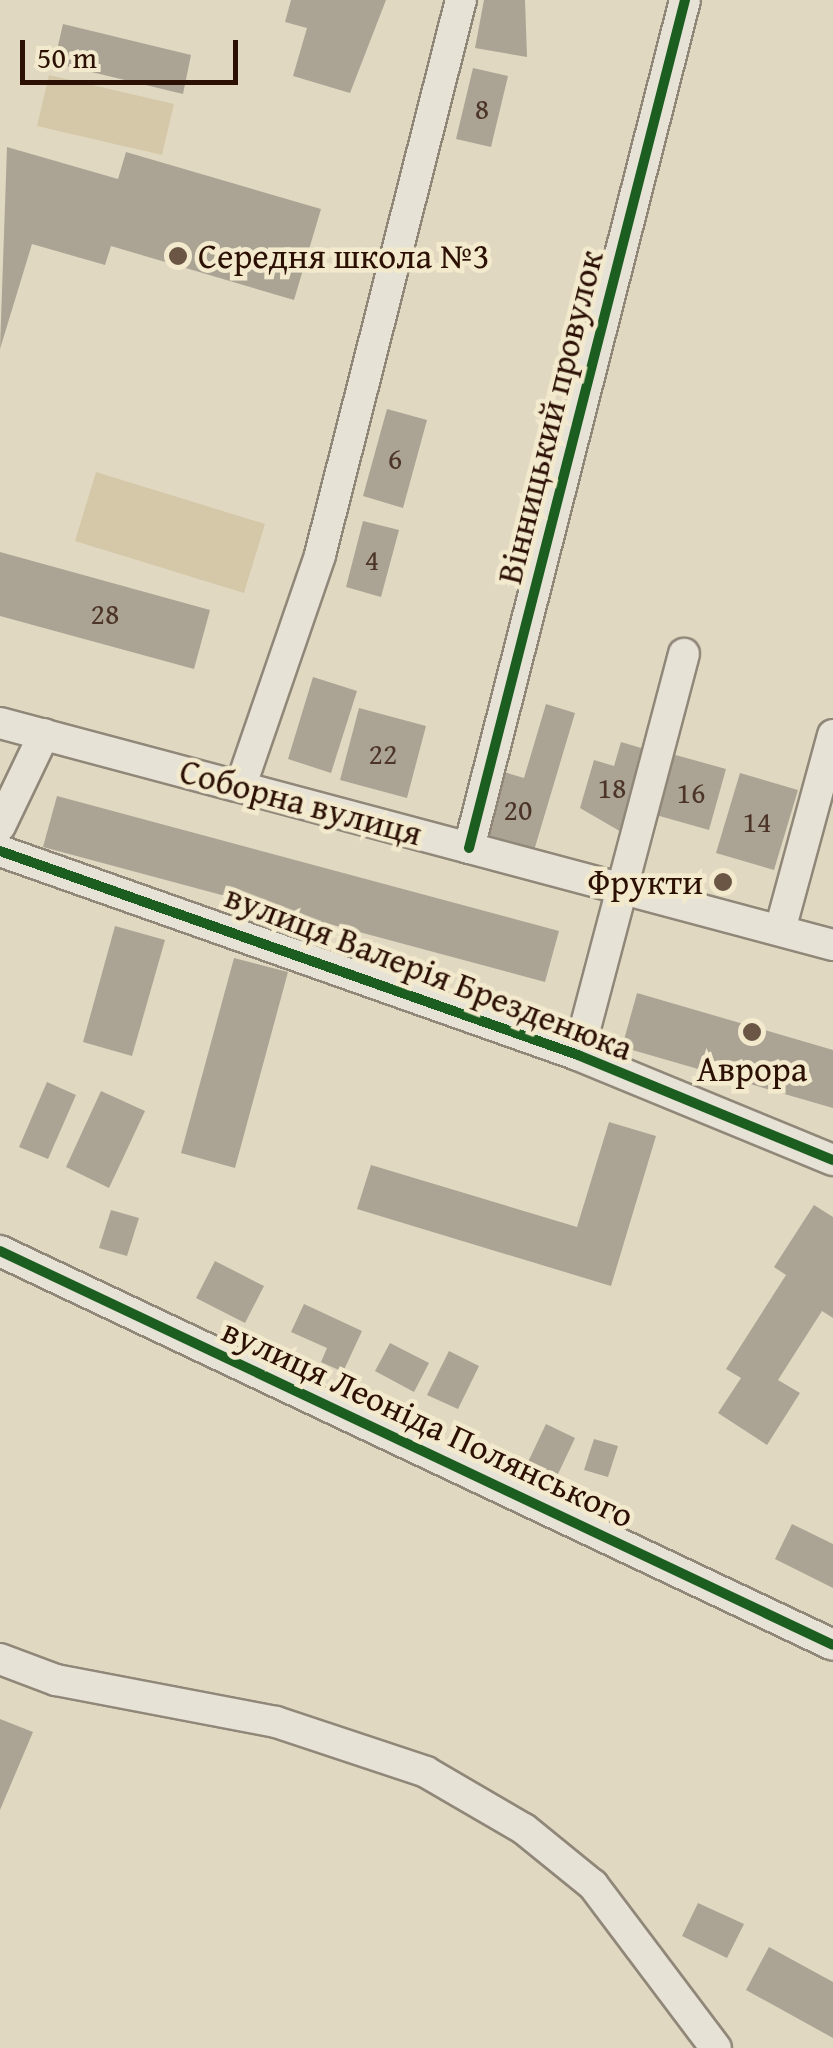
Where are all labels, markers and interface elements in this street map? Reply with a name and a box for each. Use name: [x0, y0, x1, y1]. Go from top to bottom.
scale bar: [25, 20, 242, 82]
text: 50 m: [37, 35, 97, 79]
house number: 8: [475, 90, 489, 126]
place label: Середня школа №3: [198, 235, 490, 277]
marker: Середня школа №3: [167, 245, 189, 267]
street label: Вінницький провулок: [488, 246, 612, 588]
house number: 6: [388, 440, 402, 476]
house number: 4: [365, 541, 379, 577]
house number: 28: [91, 595, 119, 631]
house number: 22: [369, 735, 397, 771]
street label: Соборна вулиця: [175, 750, 427, 854]
house number: 18: [598, 769, 626, 805]
house number: 16: [677, 774, 705, 810]
house number: 20: [504, 791, 532, 827]
house number: 14: [743, 803, 771, 839]
place label: Фрукти: [588, 861, 703, 903]
marker: Фрукти: [712, 871, 734, 893]
street label: вулиця Валерія Брезденюка: [219, 875, 639, 1069]
marker: Аврора: [741, 1021, 763, 1043]
place label: Аврора: [697, 1048, 807, 1090]
street label: вулиця Леоніда Полянського: [216, 1309, 640, 1537]

